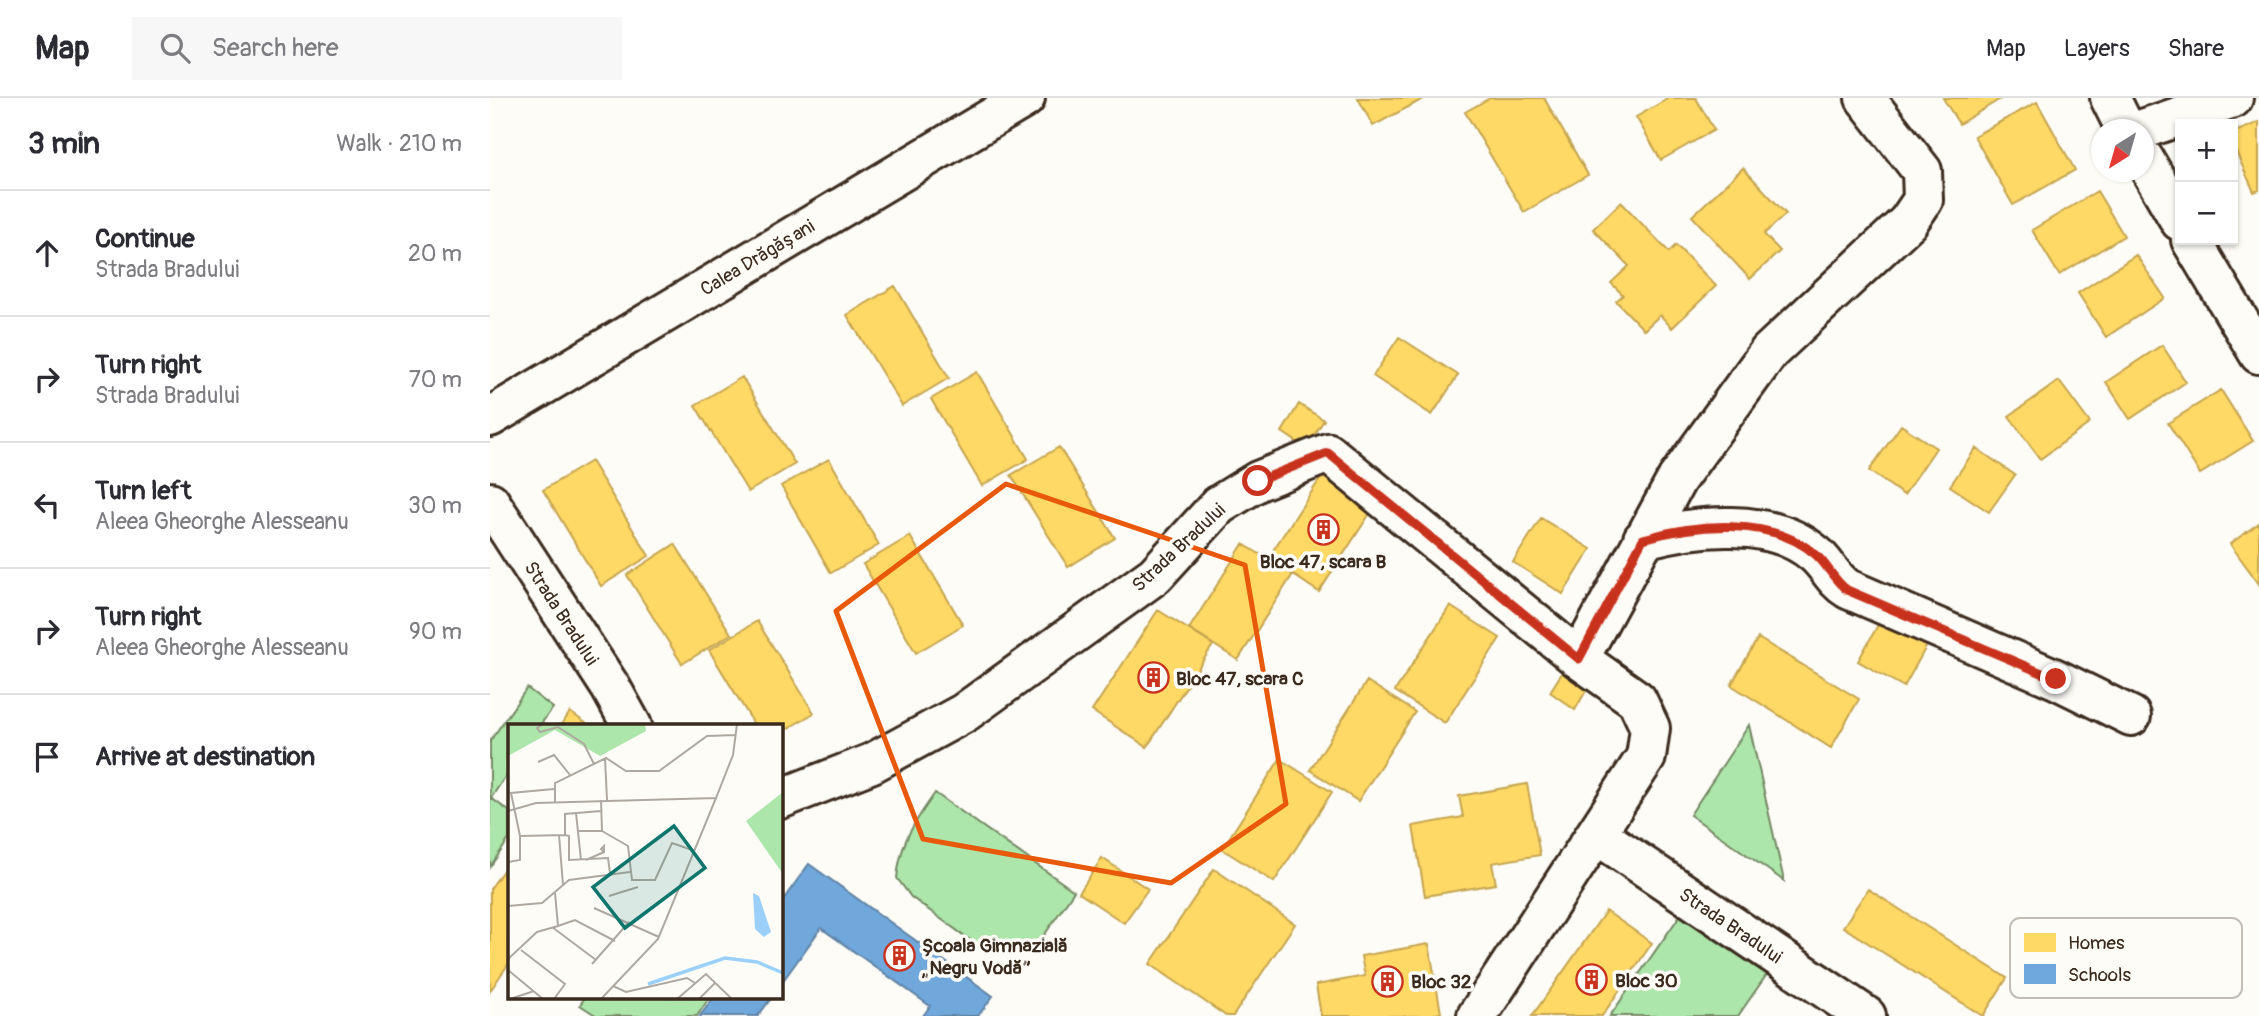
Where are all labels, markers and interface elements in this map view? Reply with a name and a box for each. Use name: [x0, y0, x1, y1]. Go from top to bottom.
search box: [132, 17, 622, 80]
text: Map: [35, 28, 90, 69]
icon: search: [156, 29, 194, 67]
text: Search here: [212, 32, 339, 64]
text: Map: [1986, 34, 2026, 63]
text: Layers: [2064, 34, 2130, 63]
text: Share: [2168, 34, 2224, 63]
north arrow: [2091, 119, 2154, 182]
map controls: [2175, 119, 2238, 245]
button: +: [2175, 119, 2238, 182]
text: 3 min: [28, 125, 100, 162]
text: Walk · 210 m: [336, 129, 462, 158]
button: −: [2175, 182, 2238, 245]
street label: Calea Drăgășani: [696, 214, 819, 301]
text: Continue: [95, 223, 195, 255]
icon: ahead: [28, 234, 66, 272]
text: 20 m: [408, 239, 462, 268]
text: Strada Bradului: [95, 255, 239, 284]
text: Turn right: [95, 349, 201, 381]
icon: right: [28, 360, 66, 398]
text: 70 m: [409, 365, 462, 394]
text: Strada Bradului: [95, 381, 239, 410]
route start: [1242, 465, 1273, 496]
text: Turn left: [95, 475, 191, 507]
icon: left: [28, 486, 66, 524]
text: 30 m: [408, 491, 462, 520]
street label: Strada Bradului: [1127, 498, 1231, 597]
text: Aleea Gheorghe Alesseanu: [95, 507, 349, 536]
building icon: Bloc 47, scara B: [1306, 513, 1340, 547]
place label: Bloc 47, scara B: [1260, 550, 1387, 574]
street label: Strada Bradului: [519, 557, 604, 670]
text: Turn right: [95, 601, 201, 633]
icon: right: [28, 612, 66, 650]
text: 90 m: [409, 617, 462, 646]
text: Aleea Gheorghe Alesseanu: [95, 633, 349, 662]
building icon: Bloc 47, scara C: [1136, 661, 1170, 695]
route end: [2040, 663, 2071, 694]
place label: Bloc 47, scara C: [1176, 667, 1304, 691]
inset map: [508, 724, 782, 998]
icon: arrive: [28, 738, 66, 776]
text: Arrive at destination: [95, 741, 315, 773]
street label: Strada Bradului: [1674, 883, 1787, 969]
legend: [2010, 918, 2242, 998]
text: Homes: [2068, 931, 2125, 955]
place label: Școala Gimnazială „Negru Vodă”: [922, 934, 1068, 980]
building icon: Școala Gimnazială „Negru Vodă”: [882, 939, 916, 973]
building icon: Bloc 30: [1575, 963, 1609, 997]
text: Schools: [2068, 963, 2132, 987]
building icon: Bloc 32: [1371, 964, 1405, 998]
place label: Bloc 30: [1615, 969, 1678, 993]
place label: Bloc 32: [1411, 970, 1472, 994]

